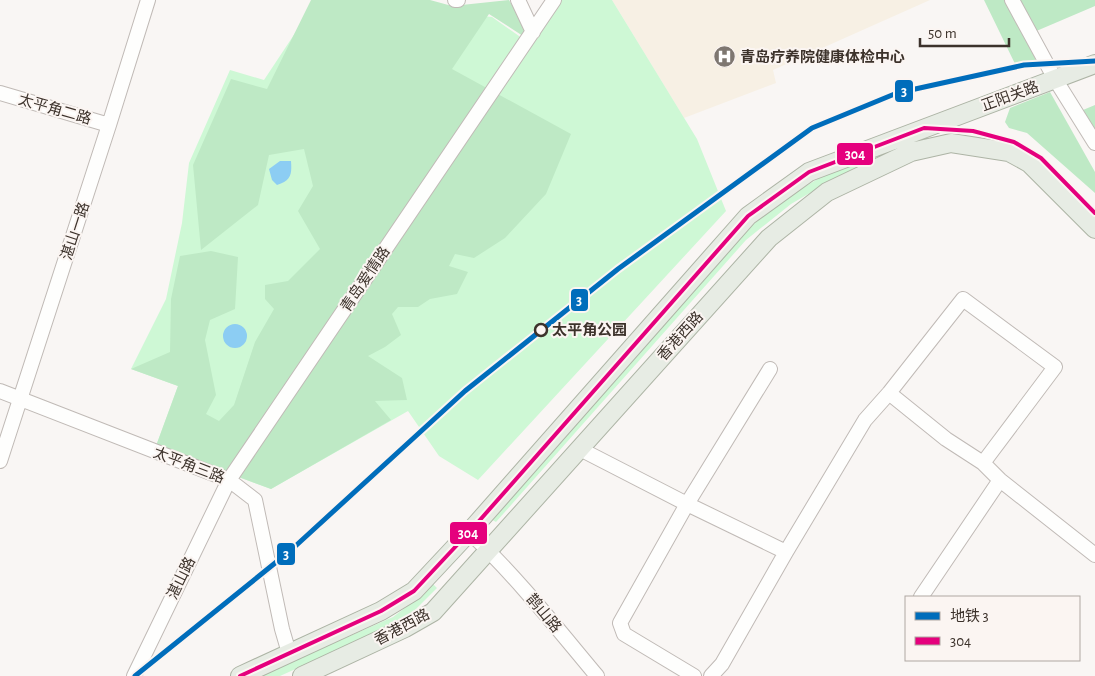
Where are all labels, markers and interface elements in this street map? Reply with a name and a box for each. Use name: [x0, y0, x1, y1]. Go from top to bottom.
scale bar: [920, 15, 1009, 47]
text: 50 m: [928, 26, 957, 41]
hospital icon: 青岛疗养院健康体检中心: [712, 45, 736, 69]
place label: 青岛疗养院健康体检中心: [740, 48, 905, 65]
street label: 正阳关路: [979, 78, 1041, 114]
line badge: 3: [894, 79, 914, 103]
text: 3: [901, 85, 907, 99]
street label: 太平角二路: [17, 90, 94, 127]
line badge: 304: [836, 142, 874, 166]
text: 304: [845, 148, 865, 162]
street label: 湛山一路: [58, 200, 92, 262]
street label: 青岛爱情路: [337, 243, 393, 315]
line badge: 3: [570, 288, 589, 312]
text: 3: [576, 294, 582, 308]
street label: 香港西路: [654, 308, 706, 364]
place label: 太平角公园: [552, 322, 627, 338]
marker: 太平角公园: [534, 323, 548, 337]
street label: 太平角三路: [151, 443, 227, 486]
line badge: 304: [449, 521, 488, 545]
text: 304: [458, 527, 478, 541]
line badge: 3: [276, 542, 296, 566]
text: 3: [283, 548, 289, 562]
street label: 湛山路: [164, 554, 198, 602]
street label: 鹊山路: [523, 590, 565, 635]
legend: [905, 596, 1080, 661]
street label: 香港西路: [372, 606, 432, 648]
text: 地铁 3: [950, 608, 989, 624]
text: 304: [950, 634, 971, 649]

